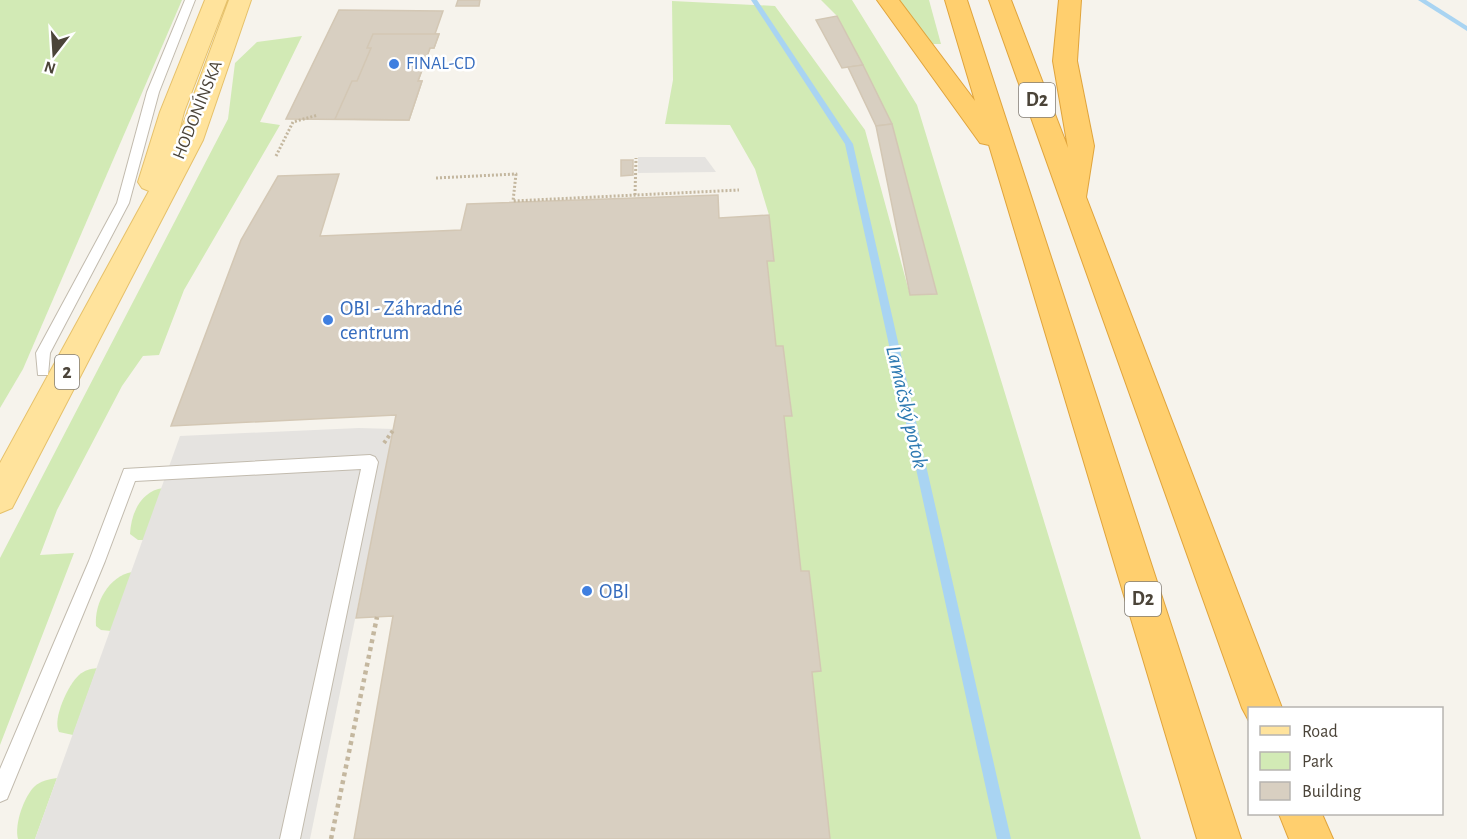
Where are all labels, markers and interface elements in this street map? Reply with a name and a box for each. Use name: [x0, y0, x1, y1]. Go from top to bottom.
north arrow: [24, 24, 84, 84]
place label: FINAL-CD: [406, 55, 475, 73]
street label: HODONÍNSKA: [167, 56, 226, 162]
marker: FINAL-CD: [387, 57, 401, 71]
text: N: [42, 58, 58, 77]
road number: D2: [1019, 83, 1055, 117]
place label: OBI - Záhradné centrum: [340, 298, 463, 343]
marker: OBI - Záhradné centrum: [321, 313, 335, 327]
water label: Lamačský potok: [881, 343, 932, 471]
road number: 2: [55, 355, 79, 389]
place label: OBI: [599, 581, 629, 602]
road number: D2: [1125, 582, 1161, 616]
marker: OBI: [580, 584, 594, 598]
legend: [1248, 707, 1443, 815]
text: Road: [1302, 723, 1338, 741]
text: Park: [1302, 753, 1334, 771]
text: Building: [1302, 783, 1362, 801]

